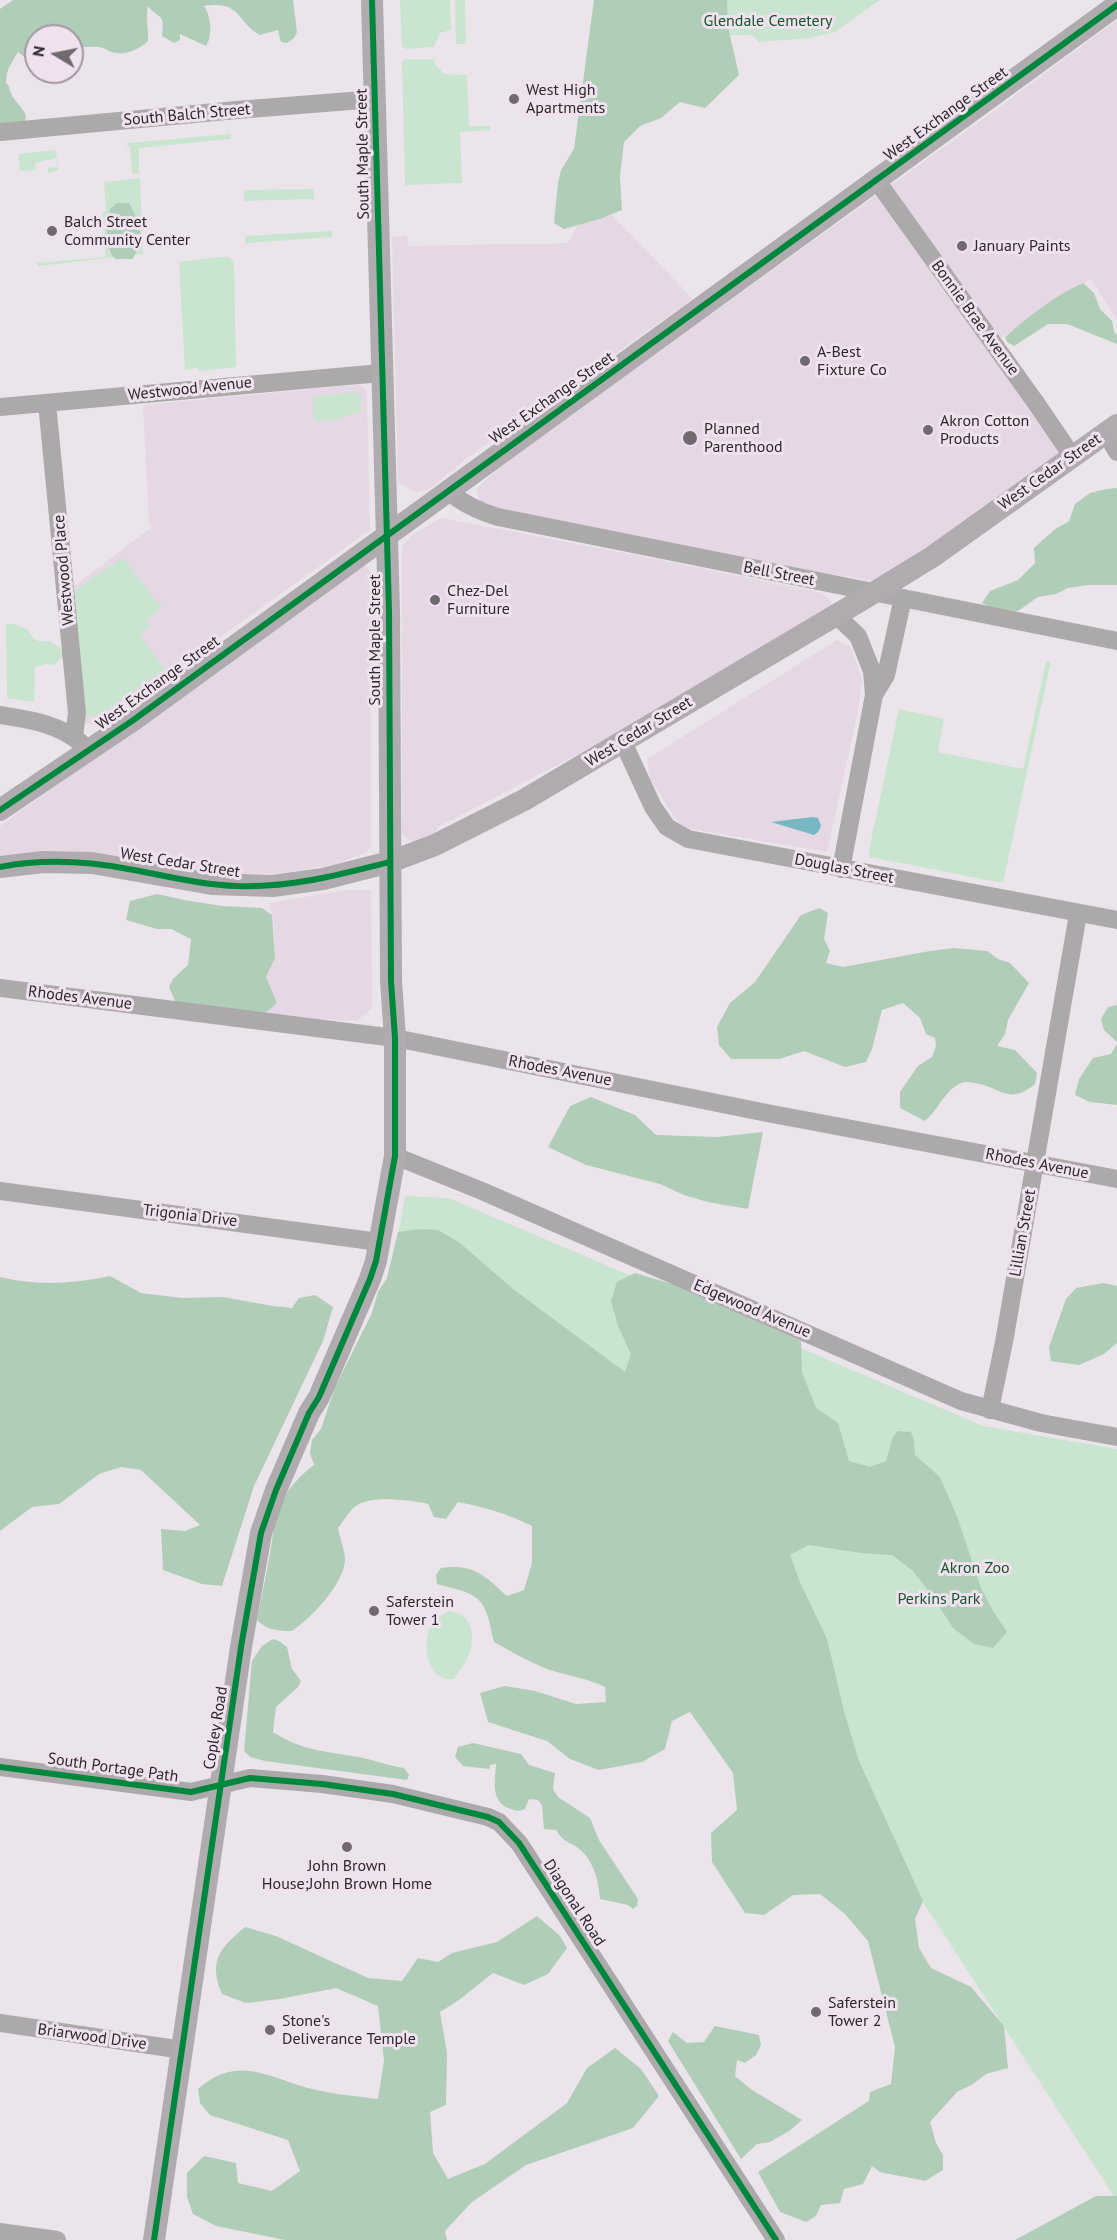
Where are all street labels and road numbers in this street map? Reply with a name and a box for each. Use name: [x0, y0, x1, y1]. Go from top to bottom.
street label: West Exchange Street: [880, 63, 1012, 165]
street label: South Maple Street: [352, 88, 374, 220]
street label: South Balch Street: [123, 100, 251, 130]
street label: Bonnie Brae Avenue: [927, 257, 1023, 379]
street label: West Exchange Street: [486, 348, 618, 448]
street label: Westwood Avenue: [127, 373, 253, 405]
street label: West Cedar Street: [995, 429, 1105, 515]
street label: Westwood Place: [50, 514, 78, 626]
street label: Bell Street: [742, 558, 816, 590]
street label: South Maple Street: [365, 574, 385, 706]
street label: West Exchange Street: [92, 632, 224, 734]
street label: West Cedar Street: [582, 693, 696, 771]
street label: West Cedar Street: [119, 844, 241, 882]
street label: Douglas Street: [793, 850, 895, 888]
street label: Rhodes Avenue: [27, 982, 133, 1014]
street label: Rhodes Avenue: [507, 1052, 613, 1090]
street label: Rhodes Avenue: [984, 1145, 1090, 1183]
street label: Lillian Street: [1006, 1188, 1040, 1278]
street label: Trigonia Drive: [142, 1201, 238, 1231]
street label: Edgewood Avenue: [691, 1276, 813, 1342]
street label: Copley Road: [200, 1685, 232, 1771]
street label: South Portage Path: [46, 1749, 180, 1787]
street label: Diagonal Road: [539, 1856, 609, 1950]
street label: Briarwood Drive: [36, 2020, 148, 2054]

